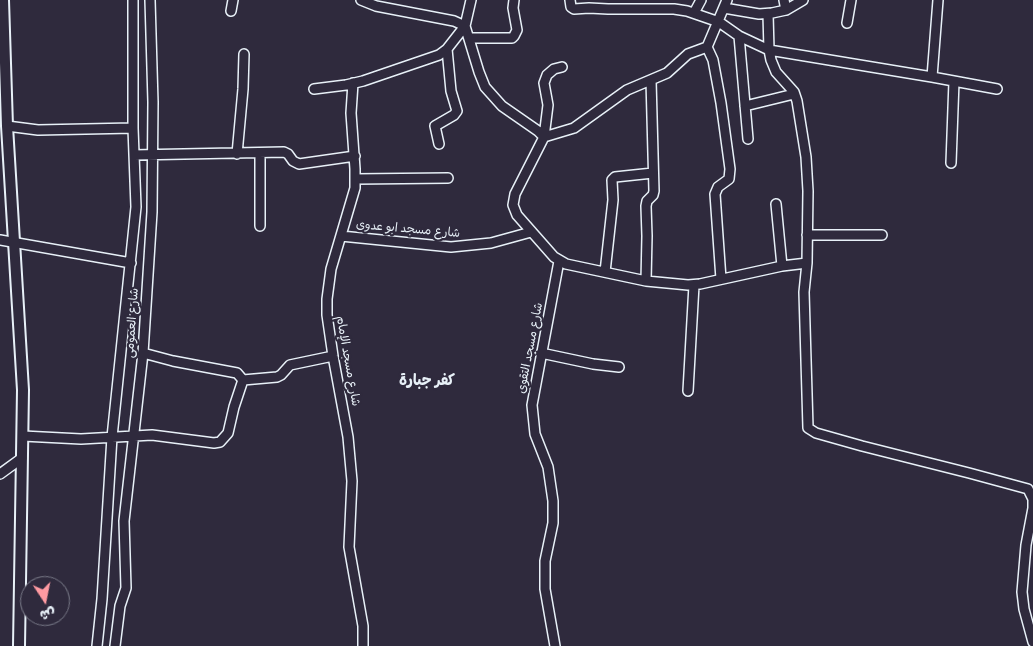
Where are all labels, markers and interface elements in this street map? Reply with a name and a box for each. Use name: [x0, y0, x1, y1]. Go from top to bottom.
street label: شارع مسجد ابو عدوى: [355, 217, 461, 241]
street label: شارع العمومى: [122, 288, 142, 358]
street label: شارع مسجد التقوى: [514, 301, 546, 395]
street label: شارع مسجد الإمام: [333, 315, 363, 407]
district label: كفر جبارة: [399, 372, 455, 390]
north arrow: [20, 576, 70, 626]
text: ش: [38, 604, 57, 625]

